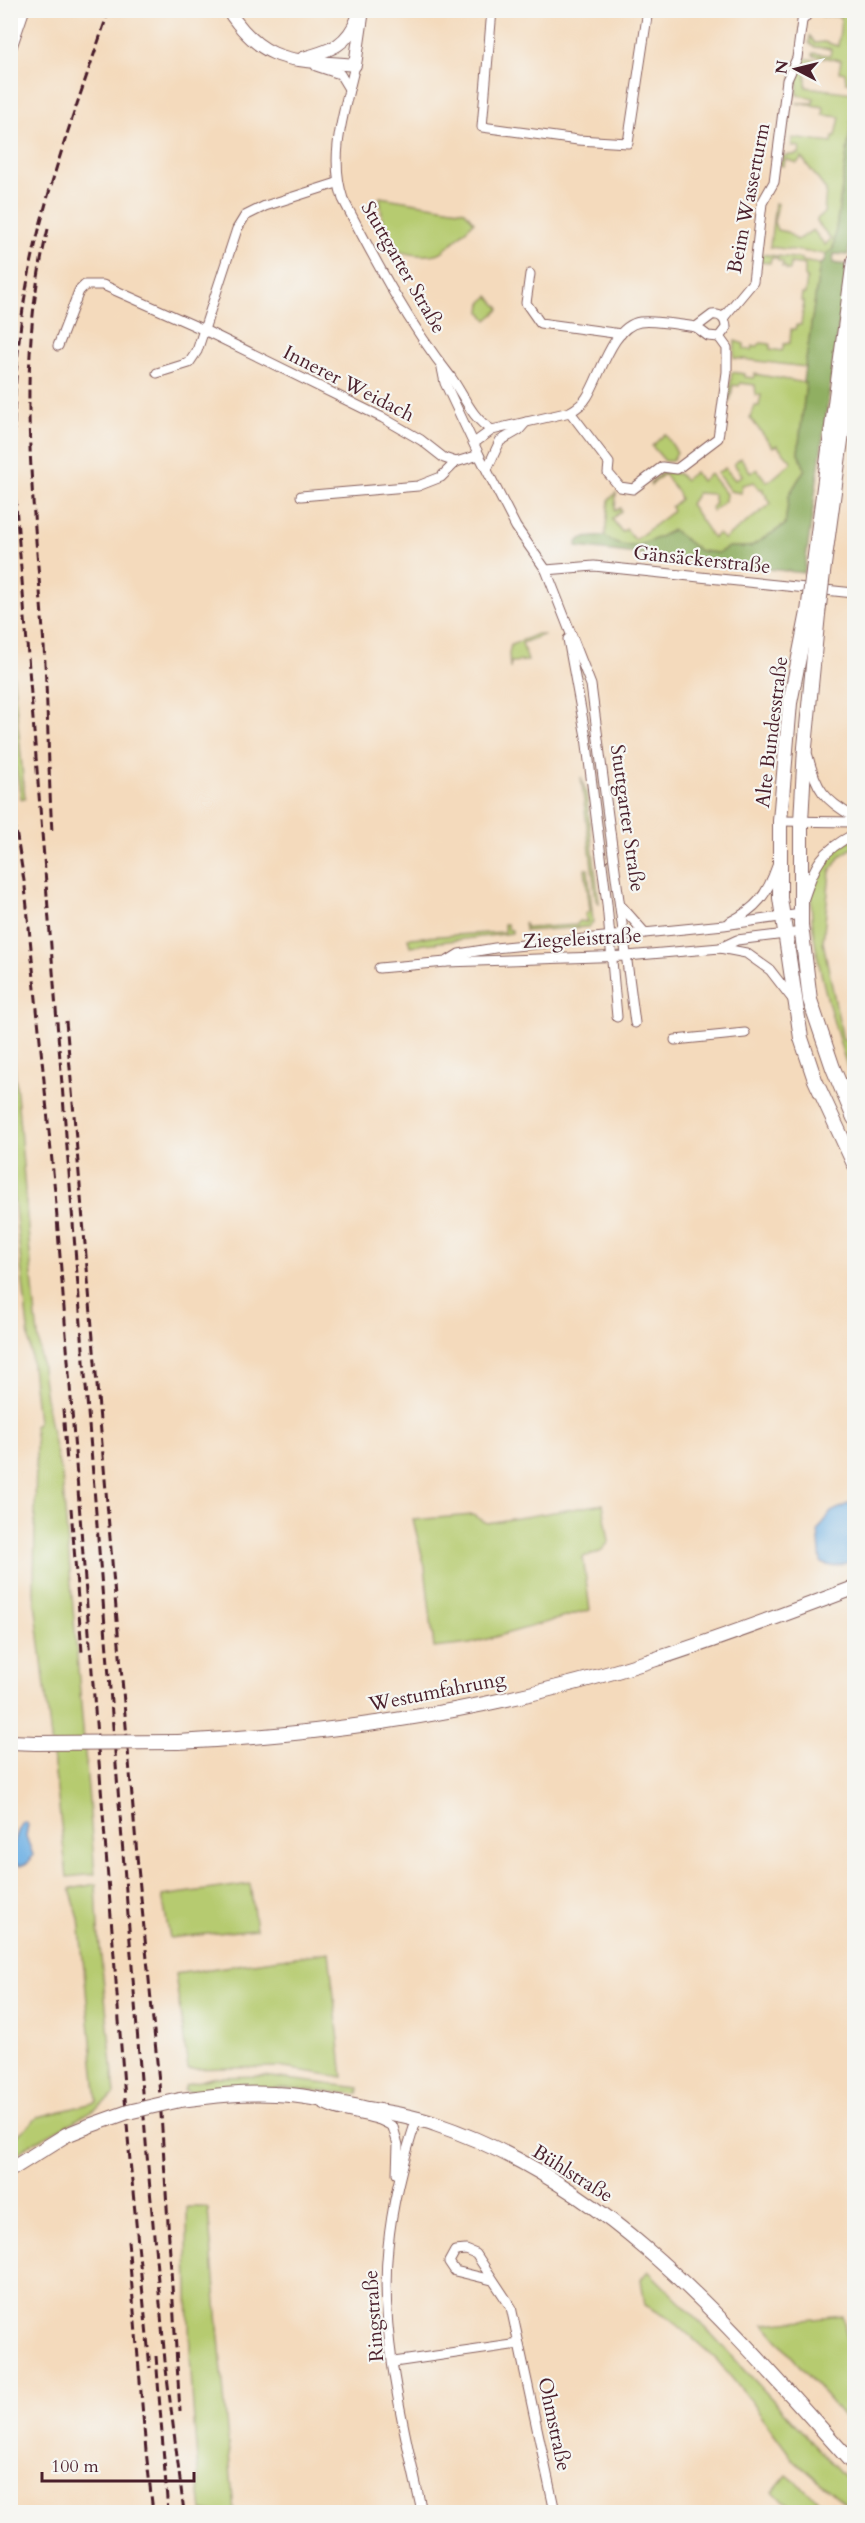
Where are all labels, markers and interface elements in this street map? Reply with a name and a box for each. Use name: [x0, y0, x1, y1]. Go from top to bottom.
north arrow: [766, 39, 826, 99]
text: N: [770, 59, 794, 76]
street label: Beim Wasserturm: [721, 121, 776, 276]
street label: Stuttgarter Straße: [355, 196, 452, 338]
street label: Innerer Weidach: [279, 339, 419, 428]
street label: Gänsäckerstraße: [632, 539, 772, 580]
street label: Alte Bundesstraße: [749, 655, 794, 809]
street label: Stuttgarter Straße: [604, 743, 651, 893]
street label: Ziegeleistraße: [522, 922, 642, 955]
street label: Westumfahrung: [365, 1665, 508, 1718]
street label: Bühlstraße: [527, 2138, 618, 2209]
street label: Ringstraße: [357, 2269, 390, 2363]
street label: Ohmstraße: [531, 2375, 578, 2473]
scale bar: [42, 2445, 194, 2483]
text: 100 m: [51, 2454, 99, 2479]

